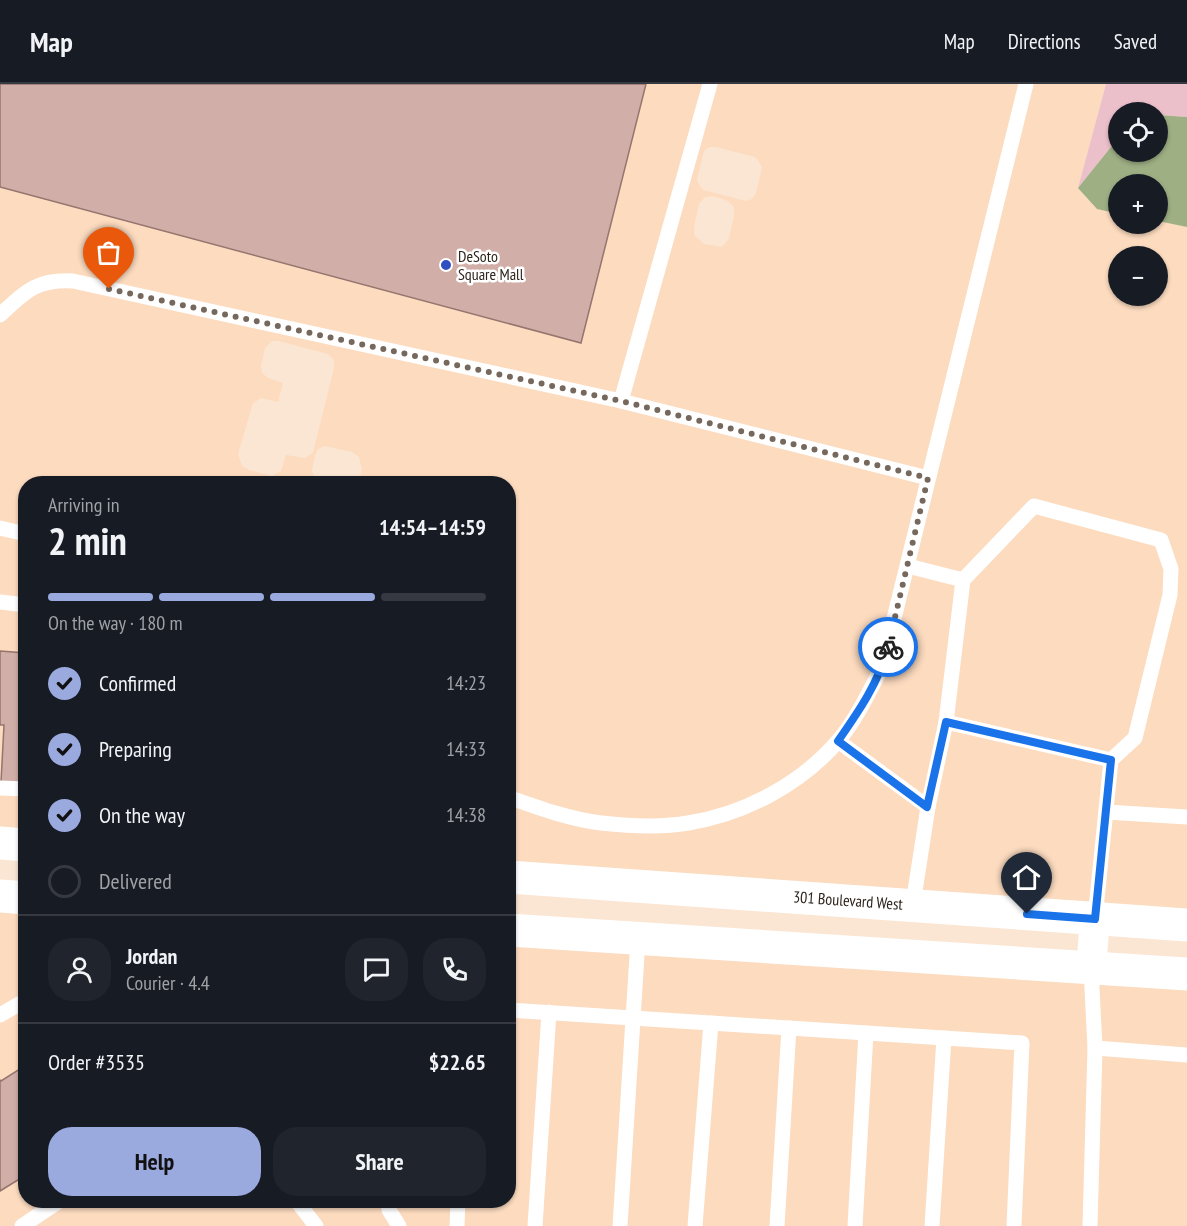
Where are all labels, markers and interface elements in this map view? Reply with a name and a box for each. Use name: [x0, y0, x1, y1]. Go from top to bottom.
text: Map: [30, 23, 73, 60]
text: Map: [944, 28, 975, 55]
text: Directions: [1008, 28, 1081, 55]
text: Saved: [1114, 28, 1157, 55]
map controls: [1108, 102, 1168, 306]
button: locate: [1108, 102, 1168, 162]
button: +: [1108, 174, 1168, 234]
pin: [83, 227, 134, 289]
icon: bag: [92, 236, 125, 269]
place label: DeSoto Square Mall: [458, 246, 524, 284]
button: −: [1108, 246, 1168, 306]
marker: DeSoto Square Mall: [439, 258, 453, 272]
text: Arriving in: [48, 492, 120, 518]
text: 14:54–14:59: [379, 513, 486, 541]
text: 2 min: [48, 515, 127, 566]
text: On the way · 180 m: [48, 610, 183, 636]
courier: [858, 617, 918, 677]
icon: bike: [872, 631, 905, 664]
icon: check: [48, 667, 81, 700]
text: Confirmed: [99, 669, 176, 697]
text: 14:23: [446, 670, 486, 696]
icon: check: [48, 733, 81, 766]
text: Preparing: [99, 735, 172, 763]
text: 14:33: [446, 736, 486, 762]
icon: check: [48, 799, 81, 832]
text: On the way: [99, 801, 185, 829]
text: 14:38: [446, 802, 486, 828]
pin: [1001, 852, 1052, 914]
icon: home: [1010, 861, 1043, 894]
text: Delivered: [99, 867, 172, 895]
street label: 301 Boulevard West: [792, 886, 904, 914]
button: person: [48, 938, 111, 1001]
button: chat: [345, 938, 408, 1001]
button: phone: [423, 938, 486, 1001]
text: Jordan: [126, 942, 177, 970]
text: Courier · 4.4: [126, 970, 210, 996]
text: Order #3535: [48, 1048, 145, 1076]
text: $22.65: [429, 1048, 486, 1076]
button: Help: [48, 1127, 261, 1196]
button: Share: [273, 1127, 486, 1196]

